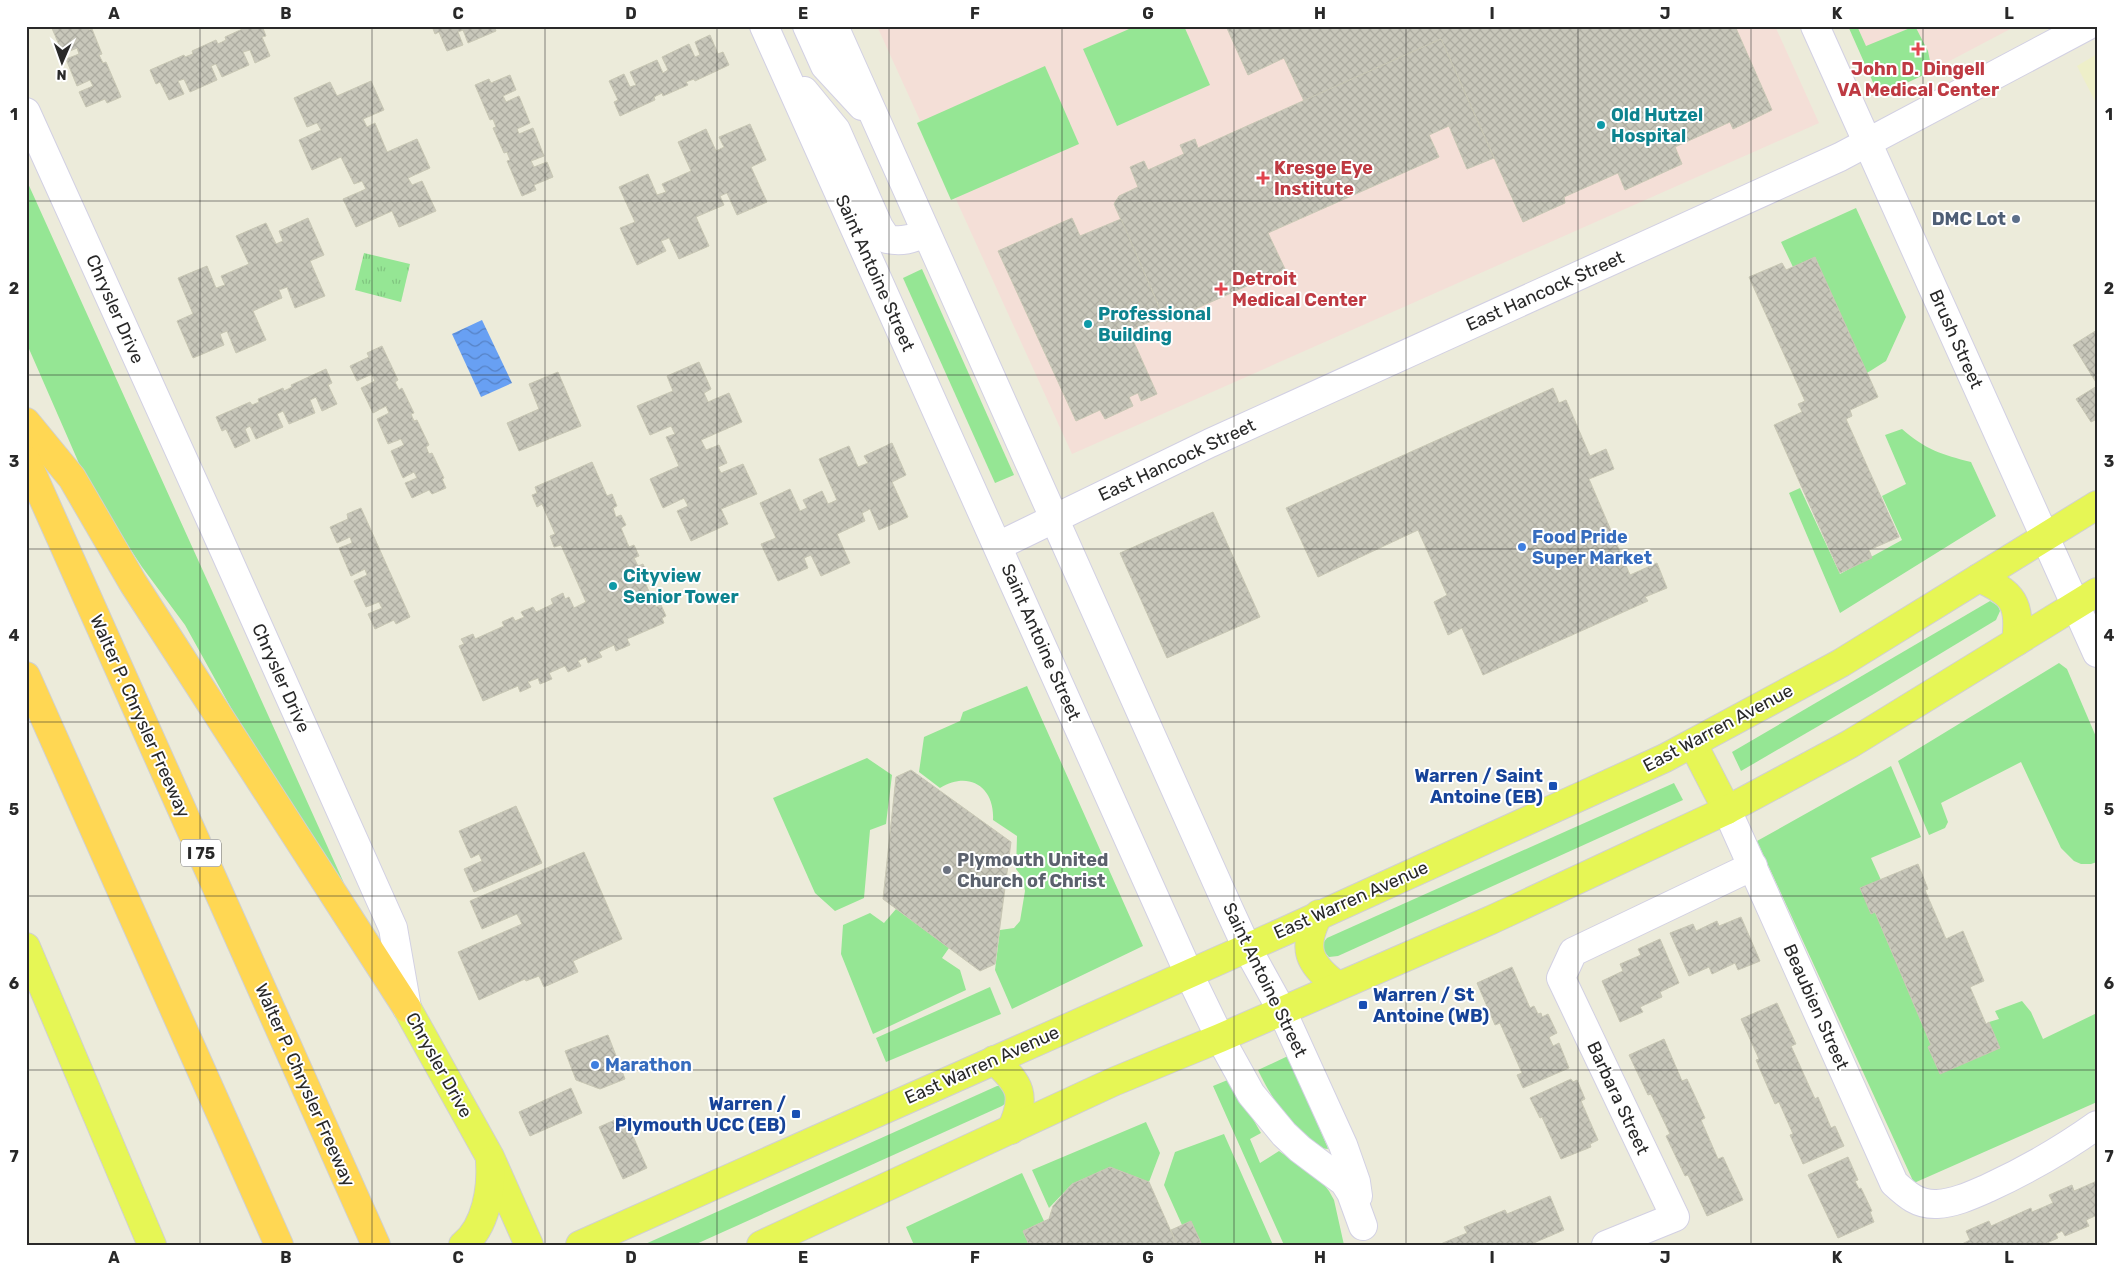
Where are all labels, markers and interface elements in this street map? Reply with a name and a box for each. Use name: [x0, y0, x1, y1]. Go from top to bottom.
text: A: [108, 4, 120, 23]
text: B: [280, 4, 292, 23]
text: C: [452, 4, 464, 23]
text: D: [625, 4, 637, 23]
text: E: [798, 4, 808, 23]
text: F: [970, 4, 980, 23]
text: G: [1142, 4, 1154, 23]
text: H: [1314, 4, 1326, 23]
text: I: [1489, 4, 1495, 23]
text: J: [1660, 4, 1670, 23]
text: K: [1832, 4, 1843, 23]
text: L: [2004, 4, 2014, 23]
north arrow: [38, 38, 88, 88]
marker: John D. Dingell VA Medical Center: [1911, 42, 1925, 56]
place label: John D. Dingell VA Medical Center: [1837, 58, 1999, 101]
text: N: [56, 66, 67, 83]
place label: Old Hutzel Hospital: [1611, 104, 1703, 147]
text: 1: [10, 105, 18, 124]
text: 1: [2105, 105, 2113, 124]
marker: Old Hutzel Hospital: [1595, 119, 1607, 131]
place label: Kresge Eye Institute: [1274, 157, 1373, 200]
marker: Kresge Eye Institute: [1256, 171, 1270, 185]
street label: Saint Antoine Street: [831, 191, 919, 355]
place label: DMC Lot: [1932, 208, 2006, 230]
marker: DMC Lot: [2010, 213, 2022, 225]
street label: East Hancock Street: [1462, 246, 1628, 336]
street label: Chrysler Drive: [81, 251, 149, 367]
place label: Detroit Medical Center: [1232, 268, 1366, 311]
text: 2: [9, 279, 19, 298]
text: 2: [2104, 279, 2114, 298]
marker: Detroit Medical Center: [1214, 282, 1228, 296]
street label: Brush Street: [1924, 286, 1988, 392]
place label: Professional Building: [1098, 303, 1211, 346]
marker: Professional Building: [1082, 318, 1094, 330]
street label: East Hancock Street: [1095, 414, 1259, 506]
text: 3: [9, 452, 19, 471]
text: 3: [2104, 452, 2114, 471]
place label: Food Pride Super Market: [1532, 526, 1652, 569]
marker: Food Pride Super Market: [1516, 541, 1528, 553]
street label: Saint Antoine Street: [997, 560, 1085, 724]
place label: Cityview Senior Tower: [623, 565, 739, 608]
marker: Cityview Senior Tower: [607, 580, 619, 592]
street label: Walter P. Chrysler Freeway: [85, 611, 195, 821]
street label: Chrysler Drive: [247, 620, 315, 736]
text: 4: [9, 626, 20, 645]
text: 4: [2104, 626, 2115, 645]
street label: East Warren Avenue: [1639, 679, 1797, 777]
place label: Warren / Saint Antoine (EB): [1414, 765, 1543, 808]
marker: Warren / Saint Antoine (EB): [1547, 780, 1559, 792]
text: 5: [9, 800, 19, 819]
text: 5: [2104, 800, 2114, 819]
road number: I 75: [181, 840, 221, 866]
place label: Plymouth United Church of Christ: [957, 849, 1108, 892]
street label: East Warren Avenue: [1270, 856, 1432, 944]
marker: Plymouth United Church of Christ: [941, 864, 953, 876]
street label: Saint Antoine Street: [1218, 899, 1312, 1061]
street label: Beaubien Street: [1778, 941, 1854, 1073]
text: 6: [9, 974, 19, 993]
text: 6: [2104, 974, 2114, 993]
street label: Walter P. Chrysler Freeway: [250, 980, 360, 1190]
place label: Warren / St Antoine (WB): [1373, 984, 1489, 1027]
marker: Warren / St Antoine (WB): [1357, 999, 1369, 1011]
street label: Chrysler Drive: [401, 1008, 477, 1122]
street label: East Warren Avenue: [901, 1021, 1063, 1109]
street label: Barbara Street: [1582, 1038, 1654, 1158]
place label: Marathon: [605, 1054, 692, 1076]
marker: Marathon: [589, 1059, 601, 1071]
place label: Warren / Plymouth UCC (EB): [615, 1093, 786, 1136]
marker: Warren / Plymouth UCC (EB): [790, 1108, 802, 1120]
text: 7: [9, 1147, 19, 1166]
text: 7: [2104, 1147, 2114, 1166]
text: A: [108, 1248, 120, 1267]
text: B: [280, 1248, 292, 1267]
text: C: [452, 1248, 464, 1267]
text: D: [625, 1248, 637, 1267]
text: E: [798, 1248, 808, 1267]
text: F: [970, 1248, 980, 1267]
text: G: [1142, 1248, 1154, 1267]
text: H: [1314, 1248, 1326, 1267]
text: I: [1489, 1248, 1495, 1267]
text: J: [1660, 1248, 1670, 1267]
text: K: [1832, 1248, 1843, 1267]
text: L: [2004, 1248, 2014, 1267]

